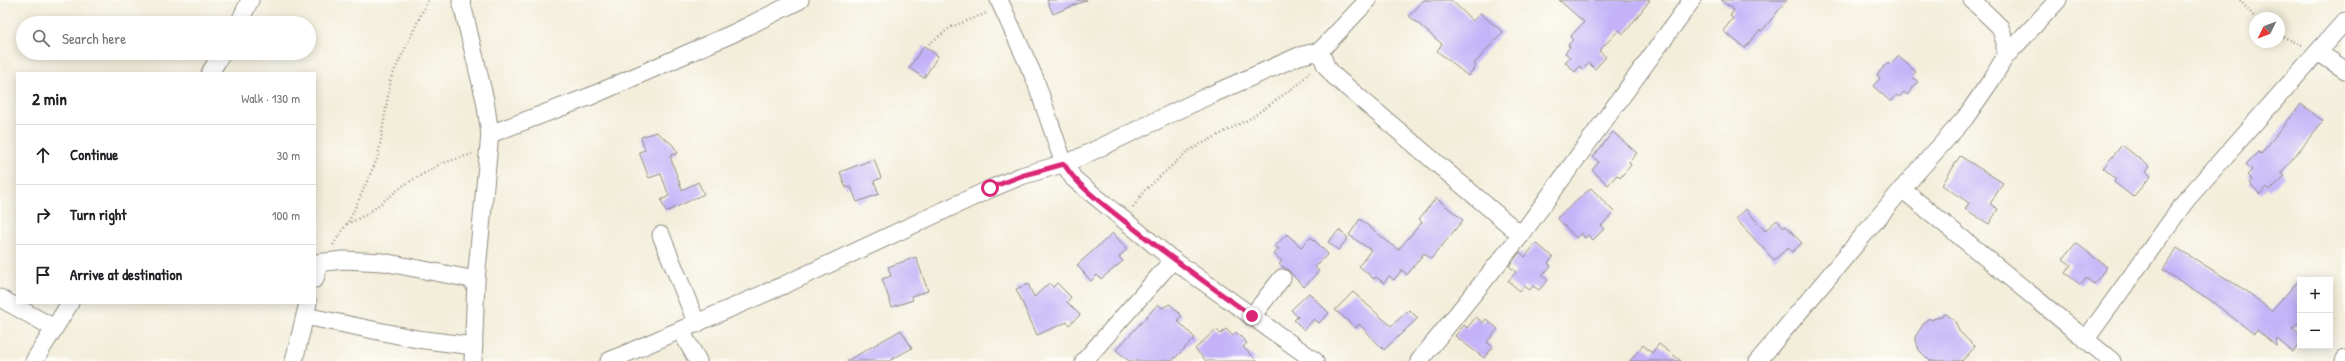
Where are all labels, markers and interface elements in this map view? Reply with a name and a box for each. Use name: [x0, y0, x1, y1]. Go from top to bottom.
north arrow: [2249, 12, 2285, 48]
search box: [16, 16, 316, 60]
icon: search: [30, 27, 52, 49]
text: Search here: [62, 28, 126, 49]
text: 2 min: [32, 87, 67, 110]
text: Walk · 130 m: [241, 89, 300, 107]
icon: ahead: [32, 144, 54, 166]
text: Continue: [70, 144, 118, 165]
text: 30 m: [277, 146, 300, 164]
route start: [981, 179, 999, 197]
icon: right: [32, 204, 54, 226]
text: Turn right: [70, 204, 126, 225]
text: 100 m: [272, 206, 300, 224]
icon: arrive: [32, 264, 54, 286]
text: Arrive at destination: [70, 264, 182, 285]
map controls: [2297, 277, 2333, 349]
button: +: [2297, 277, 2333, 313]
route end: [1243, 307, 1261, 325]
button: −: [2297, 313, 2333, 349]

